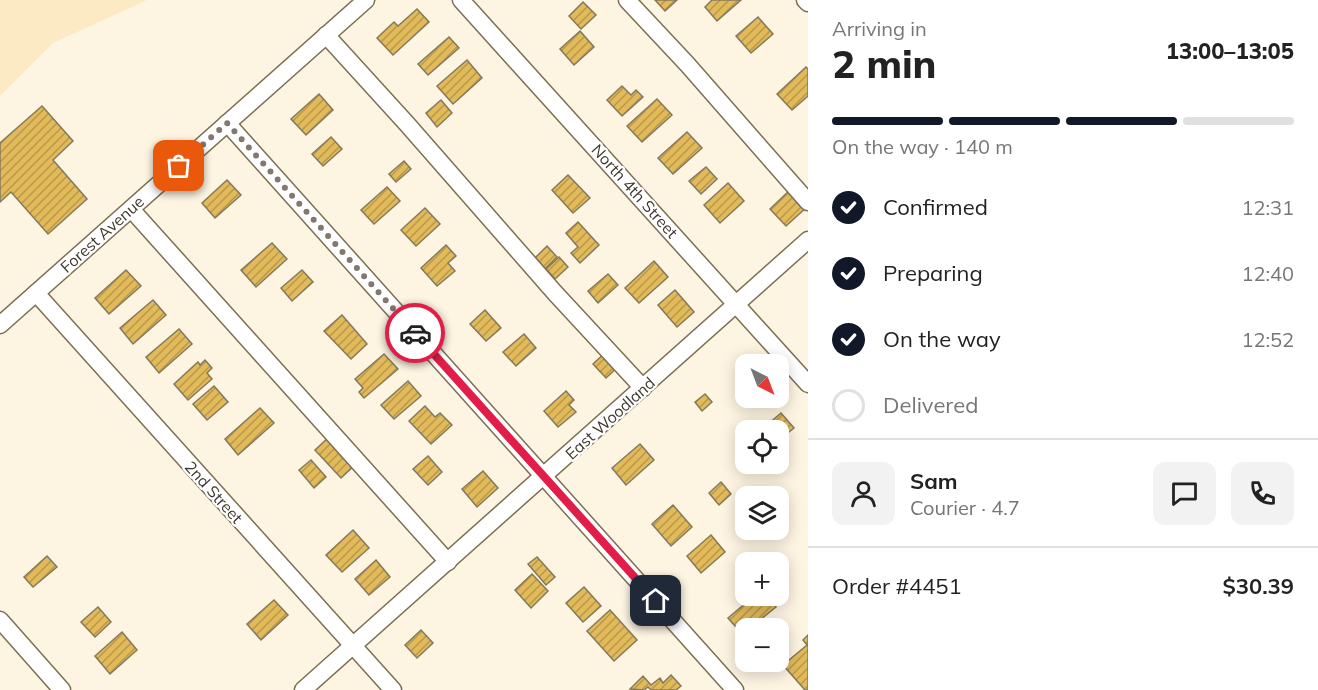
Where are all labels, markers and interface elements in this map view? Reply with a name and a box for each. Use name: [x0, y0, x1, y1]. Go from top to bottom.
text: Arriving in: [832, 16, 927, 41]
text: 13:00–13:05: [1166, 37, 1294, 65]
text: 2 min: [832, 39, 937, 88]
text: On the way · 140 m: [832, 134, 1013, 159]
pin: [153, 140, 204, 191]
street label: North 4th Street: [588, 140, 683, 242]
icon: bag: [162, 149, 195, 182]
street label: Forest Avenue: [56, 191, 148, 277]
icon: check: [832, 191, 865, 224]
text: Confirmed: [883, 193, 988, 221]
text: 12:31: [1241, 195, 1294, 220]
icon: check: [832, 257, 865, 290]
text: Preparing: [883, 259, 983, 287]
text: 12:40: [1241, 261, 1294, 286]
courier: [385, 303, 445, 363]
icon: car: [399, 317, 432, 350]
icon: check: [832, 323, 865, 356]
text: On the way: [883, 325, 1001, 353]
text: 12:52: [1241, 327, 1294, 352]
north arrow: [735, 354, 789, 408]
map controls: [735, 354, 789, 672]
street label: East Woodland: [561, 373, 659, 463]
text: Delivered: [883, 391, 978, 419]
button: locate: [735, 420, 789, 474]
street label: 2nd Street: [181, 457, 247, 528]
button: person: [832, 462, 895, 525]
button: chat: [1153, 462, 1216, 525]
button: phone: [1231, 462, 1294, 525]
text: Sam: [910, 467, 958, 495]
button: layers: [735, 486, 789, 540]
text: Courier · 4.7: [910, 495, 1020, 520]
button: +: [735, 552, 789, 606]
text: Order #4451: [832, 572, 962, 600]
text: $30.39: [1223, 572, 1294, 600]
pin: [630, 575, 681, 626]
icon: home: [639, 584, 672, 617]
button: −: [735, 618, 789, 672]

